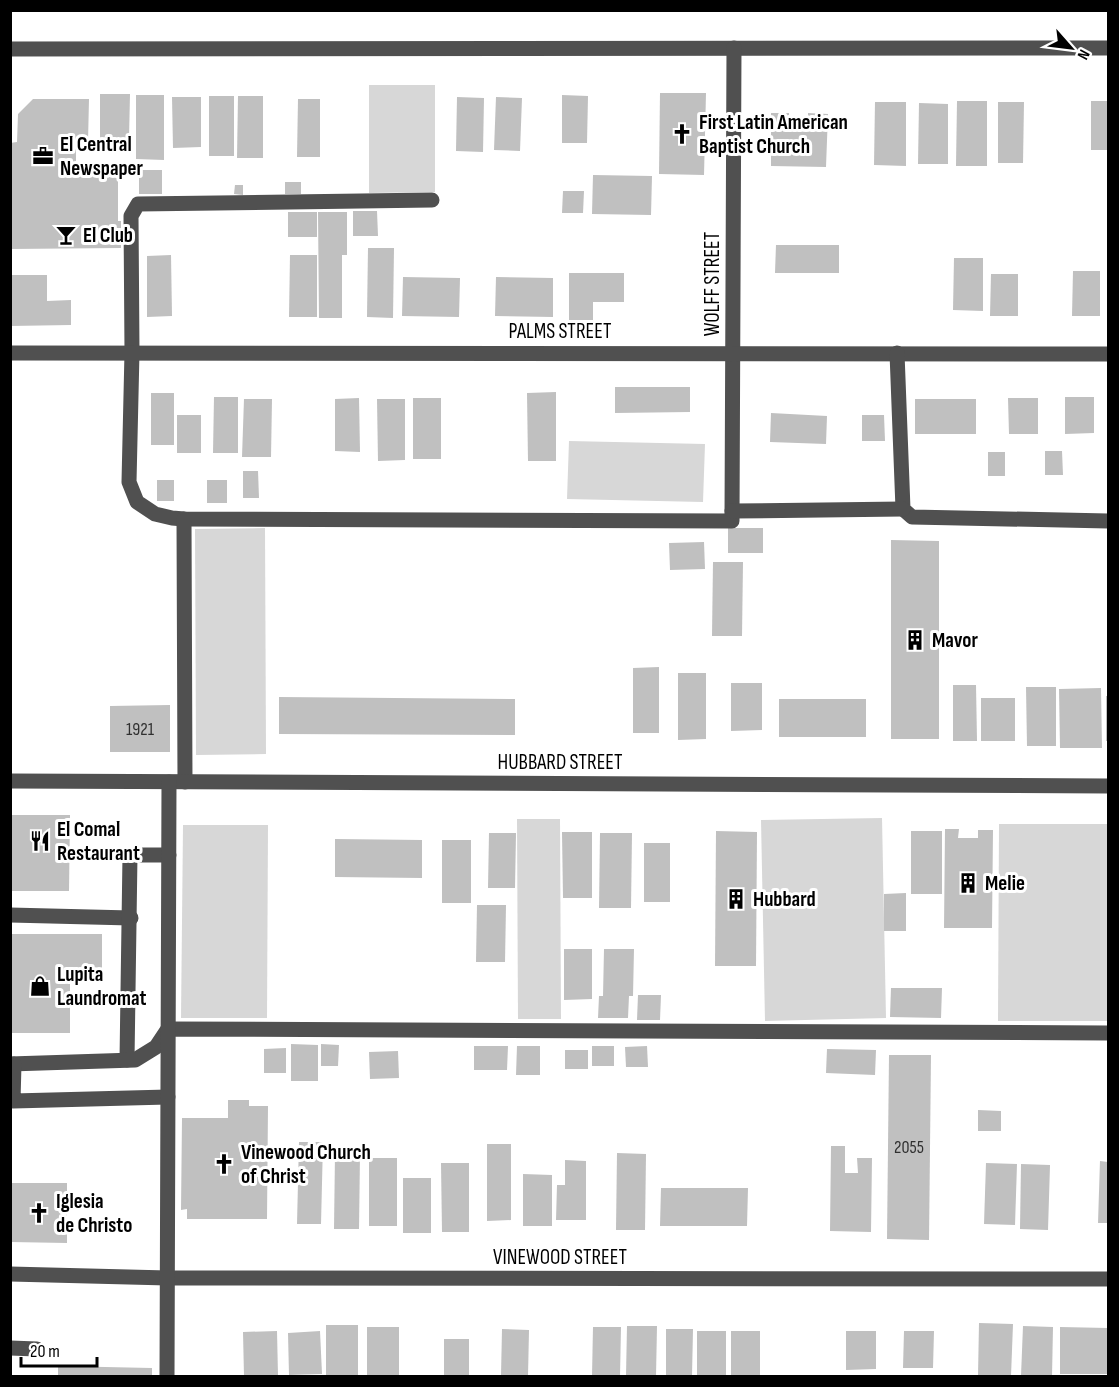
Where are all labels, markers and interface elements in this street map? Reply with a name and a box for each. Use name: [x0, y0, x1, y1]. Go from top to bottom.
north arrow: [1041, 18, 1101, 78]
text: N: [1073, 46, 1093, 63]
place label: First Latin American Baptist Church: [699, 110, 848, 159]
church icon: First Latin American Baptist Church: [670, 122, 694, 146]
place label: El Central Newspaper: [60, 132, 144, 181]
office icon: El Central Newspaper: [31, 144, 55, 168]
bar icon: El Club: [54, 223, 78, 247]
place label: El Club: [83, 223, 133, 248]
street label: WOLFF STREET: [700, 231, 725, 336]
street label: PALMS STREET: [509, 319, 612, 344]
building icon: Mavor: [903, 628, 927, 652]
place label: Mavor: [932, 628, 978, 653]
house number: 1921: [126, 719, 155, 740]
street label: HUBBARD STREET: [498, 750, 623, 775]
place label: El Comal Restaurant: [57, 817, 140, 866]
restaurant icon: El Comal Restaurant: [28, 829, 52, 853]
building icon: Melie: [956, 871, 980, 895]
place label: Melie: [985, 871, 1025, 896]
building icon: Hubbard: [724, 887, 748, 911]
place label: Hubbard: [753, 887, 816, 912]
place label: Lupita Laundromat: [57, 962, 147, 1011]
shop icon: Lupita Laundromat: [28, 974, 52, 998]
house number: 2055: [894, 1137, 924, 1158]
place label: Vinewood Church of Christ: [241, 1140, 371, 1189]
church icon: Vinewood Church of Christ: [212, 1152, 236, 1176]
place label: Iglesia de Christo: [56, 1189, 132, 1238]
church icon: Iglesia de Christo: [27, 1201, 51, 1225]
street label: VINEWOOD STREET: [493, 1245, 627, 1270]
scale bar: [21, 1330, 98, 1368]
text: 20 m: [30, 1341, 60, 1362]

